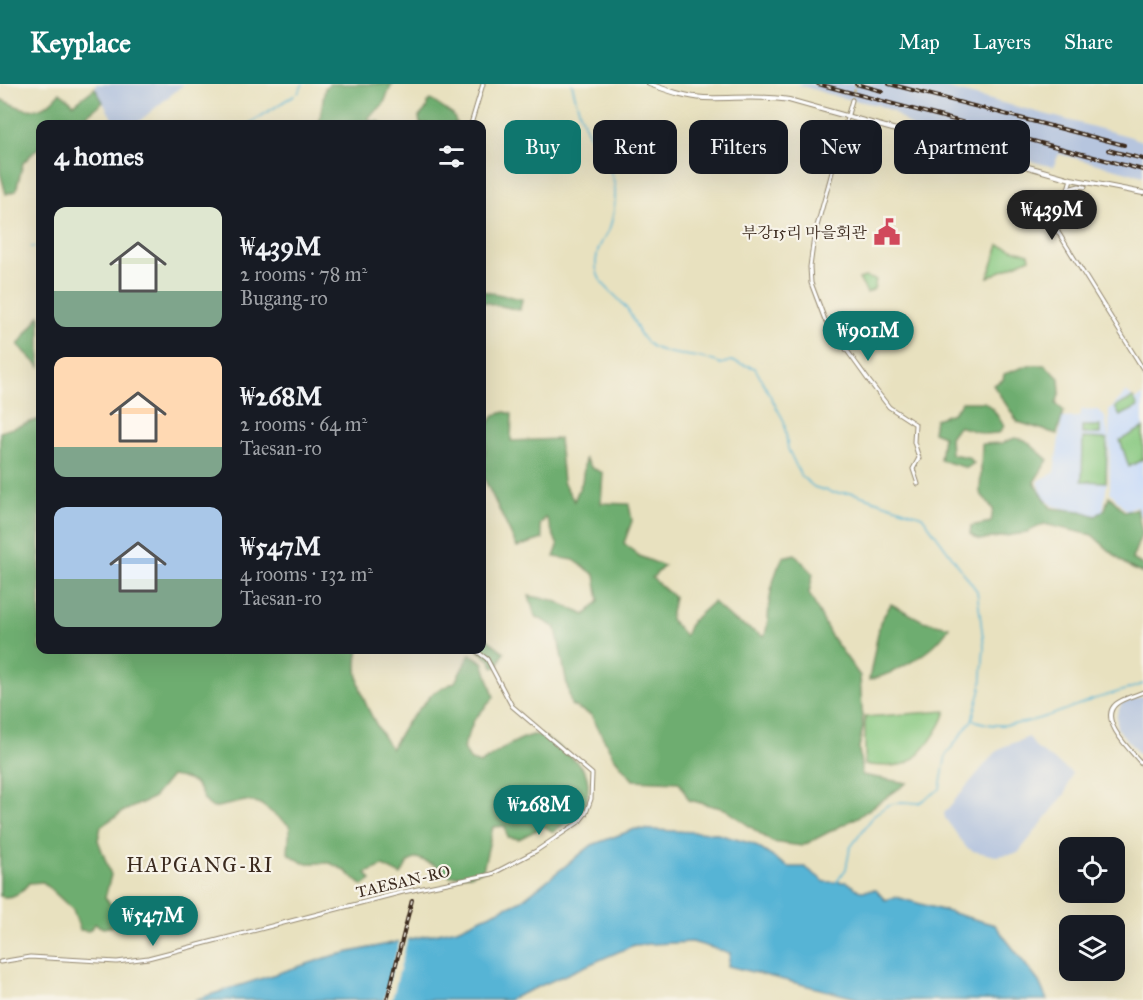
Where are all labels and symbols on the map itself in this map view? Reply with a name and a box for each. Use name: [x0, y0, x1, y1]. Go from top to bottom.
pin: ₩439M: [1010, 190, 1094, 241]
public building icon: 부강15리 마을회관: [872, 217, 902, 247]
place label: 부강15리 마을회관: [742, 223, 868, 242]
pin: ₩901M: [826, 311, 910, 362]
pin: ₩268M: [497, 785, 581, 836]
district label: HAPGANG-RI: [126, 853, 274, 877]
street label: TAESAN-RO: [354, 861, 452, 902]
pin: ₩547M: [111, 896, 195, 947]

